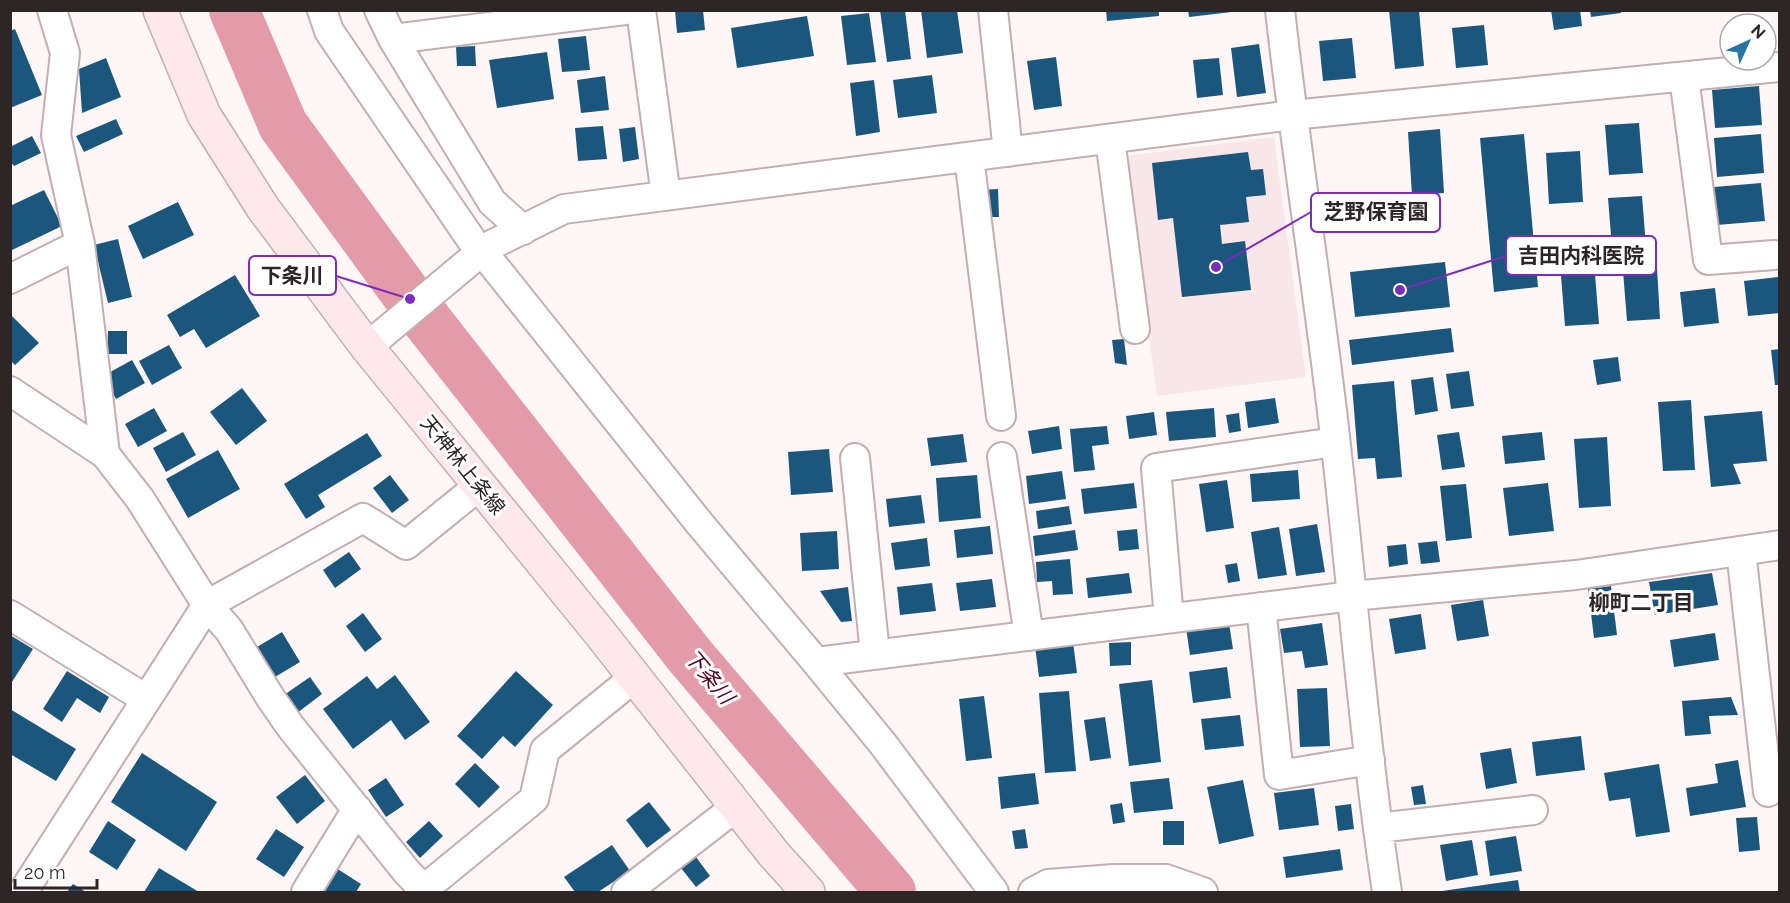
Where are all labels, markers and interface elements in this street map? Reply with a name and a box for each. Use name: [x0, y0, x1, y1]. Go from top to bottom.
north arrow: [1718, 12, 1778, 72]
text: N: [1747, 21, 1769, 43]
callout: 芝野保育園: [1311, 193, 1440, 232]
text: 芝野保育園: [1324, 199, 1429, 224]
callout: 吉田内科医院: [1506, 236, 1656, 275]
text: 吉田内科医院: [1518, 243, 1644, 268]
callout: 下条川: [249, 256, 336, 295]
text: 下条川: [261, 263, 324, 288]
street label: 天神林上条線: [416, 411, 510, 519]
district label: 柳町二丁目: [1589, 590, 1694, 615]
water label: 下条川: [680, 645, 740, 710]
scale bar: [15, 852, 98, 890]
text: 20 m: [24, 862, 66, 883]

